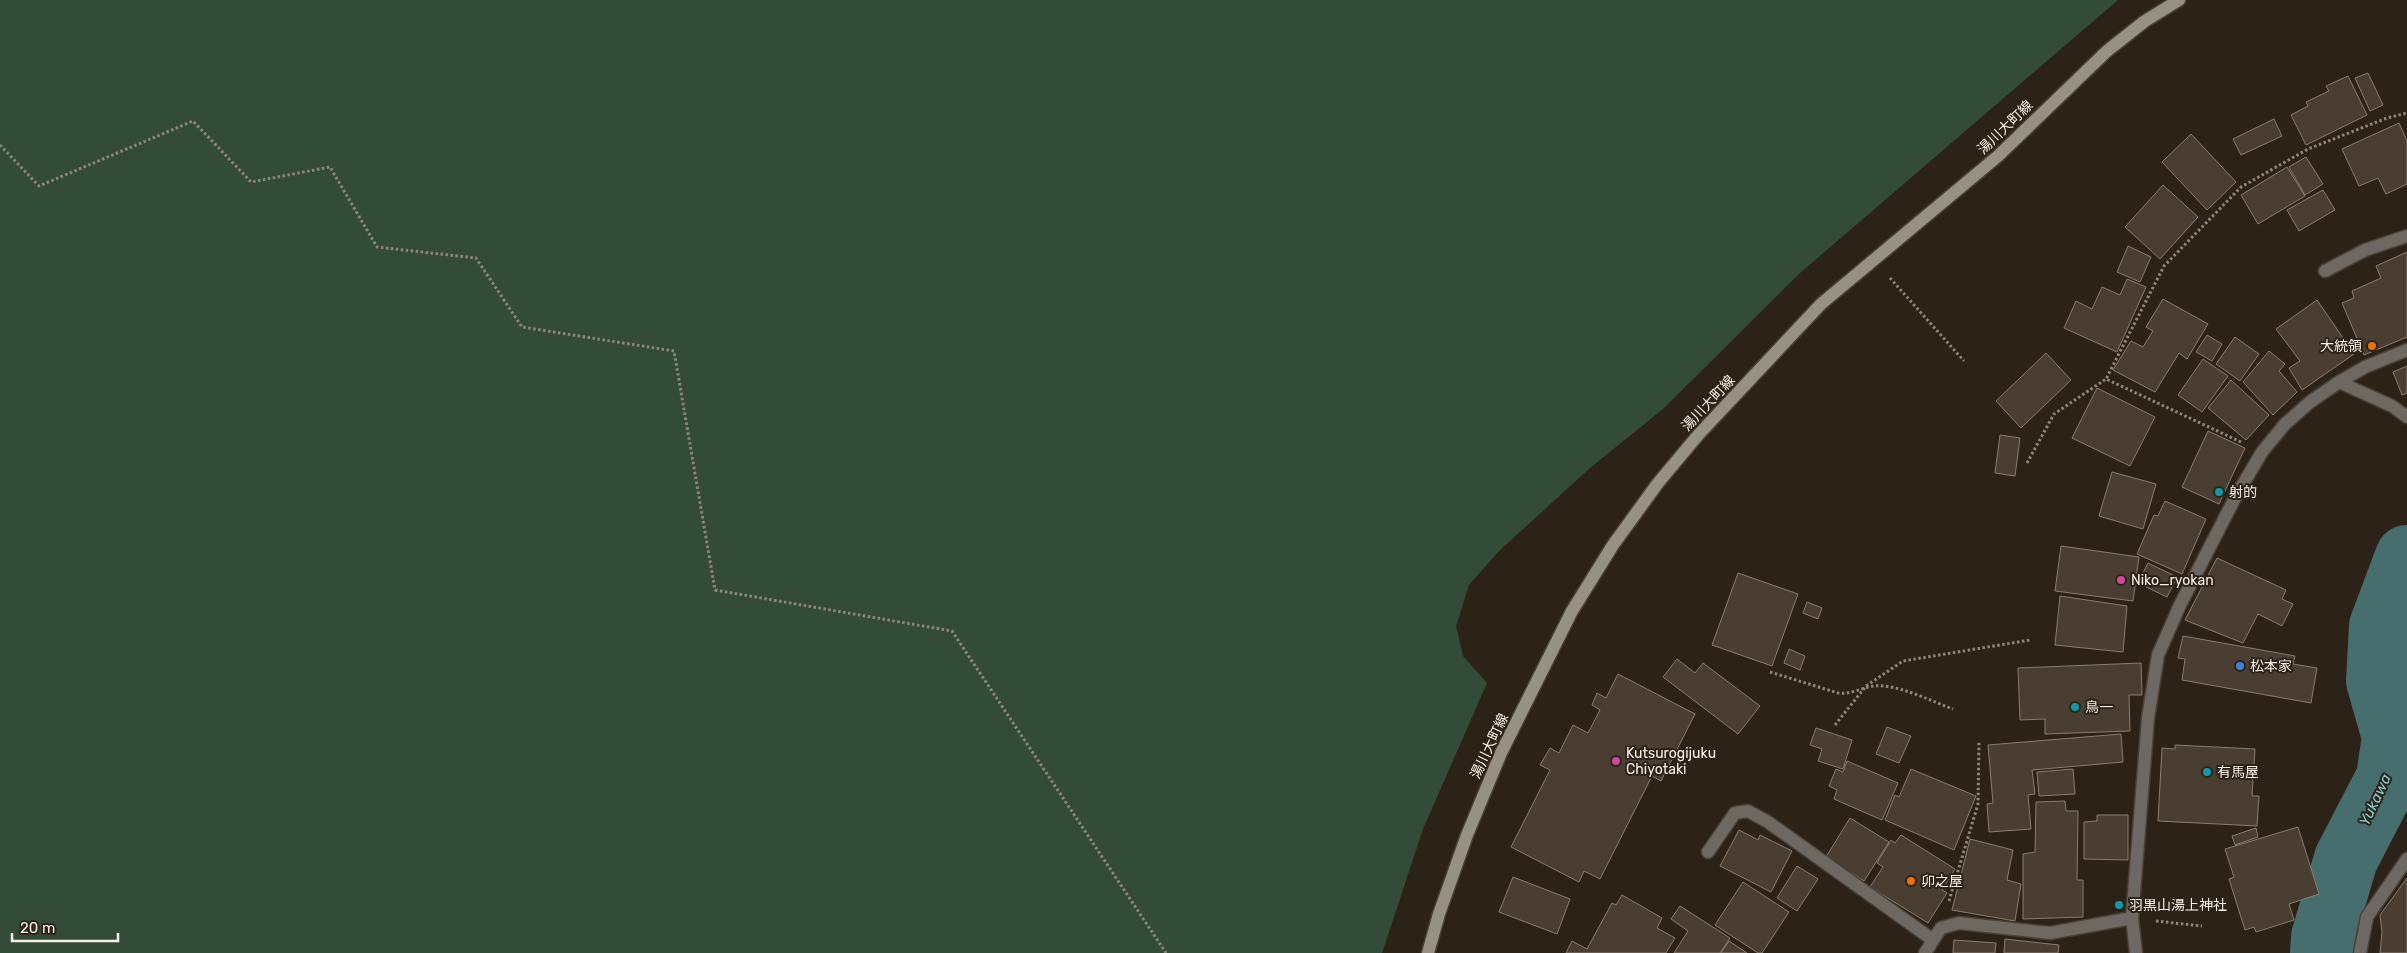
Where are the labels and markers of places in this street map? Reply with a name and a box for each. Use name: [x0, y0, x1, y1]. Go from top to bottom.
place label: 大統領: [2320, 338, 2362, 355]
marker: 大統領: [2366, 340, 2378, 352]
place label: 射的: [2229, 484, 2257, 501]
marker: 射的: [2213, 486, 2225, 498]
place label: Niko_ryokan: [2131, 572, 2214, 589]
marker: Niko_ryokan: [2115, 574, 2127, 586]
place label: 松本家: [2250, 658, 2292, 675]
marker: 松本家: [2234, 660, 2246, 672]
place label: 鳥一: [2085, 699, 2113, 716]
marker: 鳥一: [2069, 701, 2081, 713]
place label: Kutsurogijuku Chiyotaki: [1626, 745, 1716, 778]
marker: Kutsurogijuku Chiyotaki: [1610, 755, 1622, 767]
place label: 有馬屋: [2217, 764, 2259, 781]
marker: 有馬屋: [2201, 766, 2213, 778]
place label: 卯之屋: [1921, 873, 1963, 890]
marker: 卯之屋: [1905, 875, 1917, 887]
place label: 羽黒山湯上神社: [2129, 897, 2227, 914]
marker: 羽黒山湯上神社: [2113, 899, 2125, 911]

